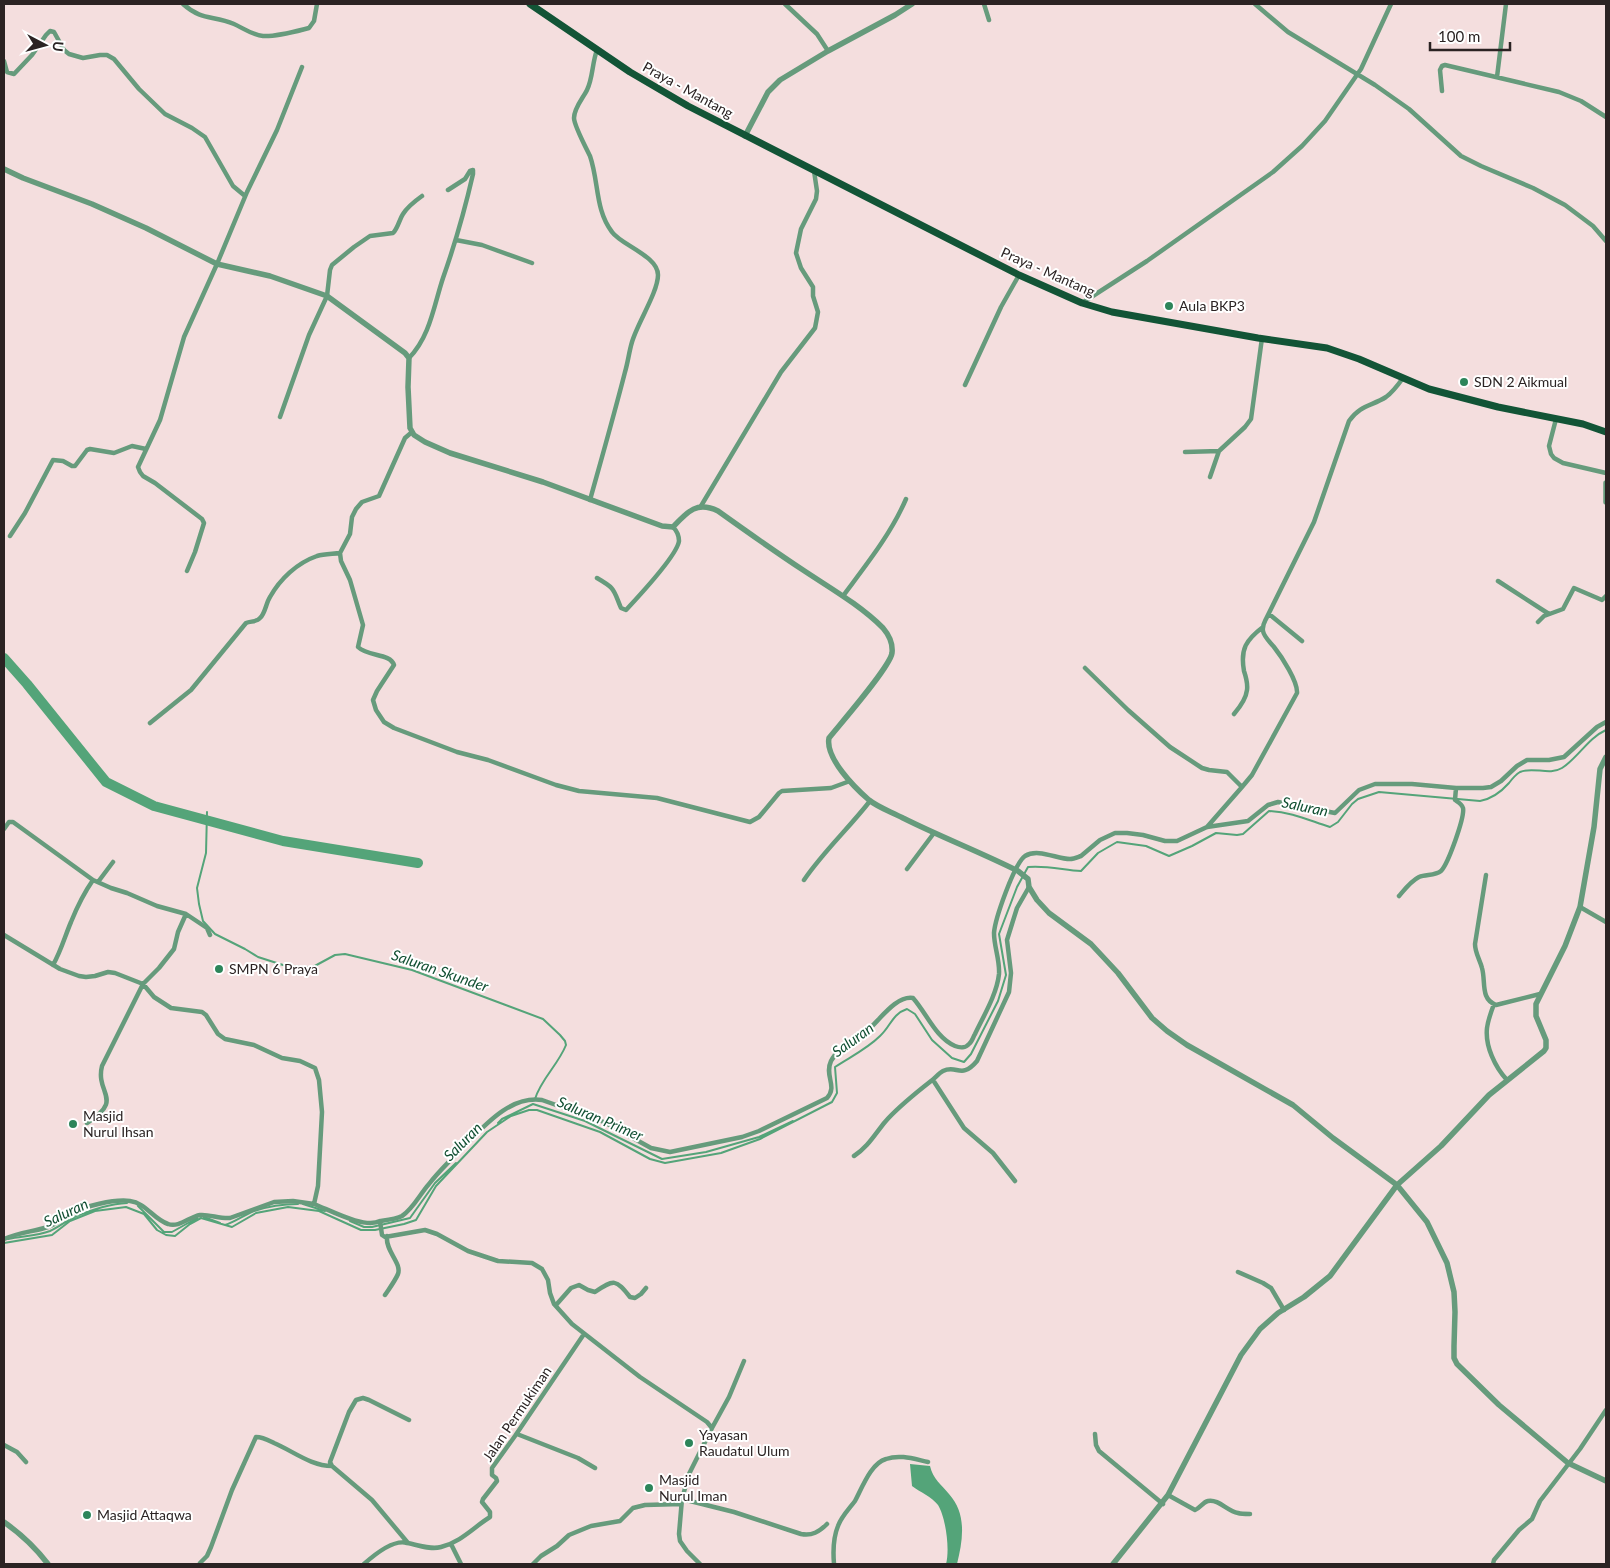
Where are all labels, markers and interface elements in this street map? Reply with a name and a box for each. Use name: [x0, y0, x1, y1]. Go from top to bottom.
north arrow: [20, 20, 70, 70]
scale bar: [1430, 20, 1510, 52]
text: 100 m: [1438, 27, 1480, 45]
text: U: [49, 40, 67, 52]
street label: Praya - Mantang: [640, 58, 737, 121]
street label: Praya - Mantang: [999, 243, 1098, 300]
place label: Aula BKP3: [1179, 297, 1245, 314]
marker: Aula BKP3: [1163, 300, 1175, 312]
place label: SDN 2 Aikmual: [1474, 373, 1567, 390]
marker: SDN 2 Aikmual: [1458, 376, 1470, 388]
water label: Saluran: [1280, 792, 1330, 820]
water label: Saluran Skunder: [390, 945, 492, 995]
place label: SMPN 6 Praya: [229, 960, 318, 977]
marker: SMPN 6 Praya: [213, 963, 225, 975]
water label: Saluran: [828, 1018, 877, 1060]
water label: Saluran Primer: [555, 1092, 647, 1145]
place label: Masjid Nurul Ihsan: [83, 1107, 154, 1140]
marker: Masjid Nurul Ihsan: [67, 1118, 79, 1130]
water label: Saluran: [439, 1118, 485, 1164]
water label: Saluran: [41, 1194, 91, 1230]
street label: Jalan Permukiman: [479, 1363, 555, 1464]
place label: Yayasan Raudatul Ulum: [699, 1426, 790, 1459]
marker: Yayasan Raudatul Ulum: [683, 1437, 695, 1449]
place label: Masjid Nurul Iman: [659, 1471, 727, 1504]
marker: Masjid Nurul Iman: [643, 1482, 655, 1494]
place label: Masjid Attaqwa: [97, 1506, 192, 1523]
marker: Masjid Attaqwa: [81, 1509, 93, 1521]

